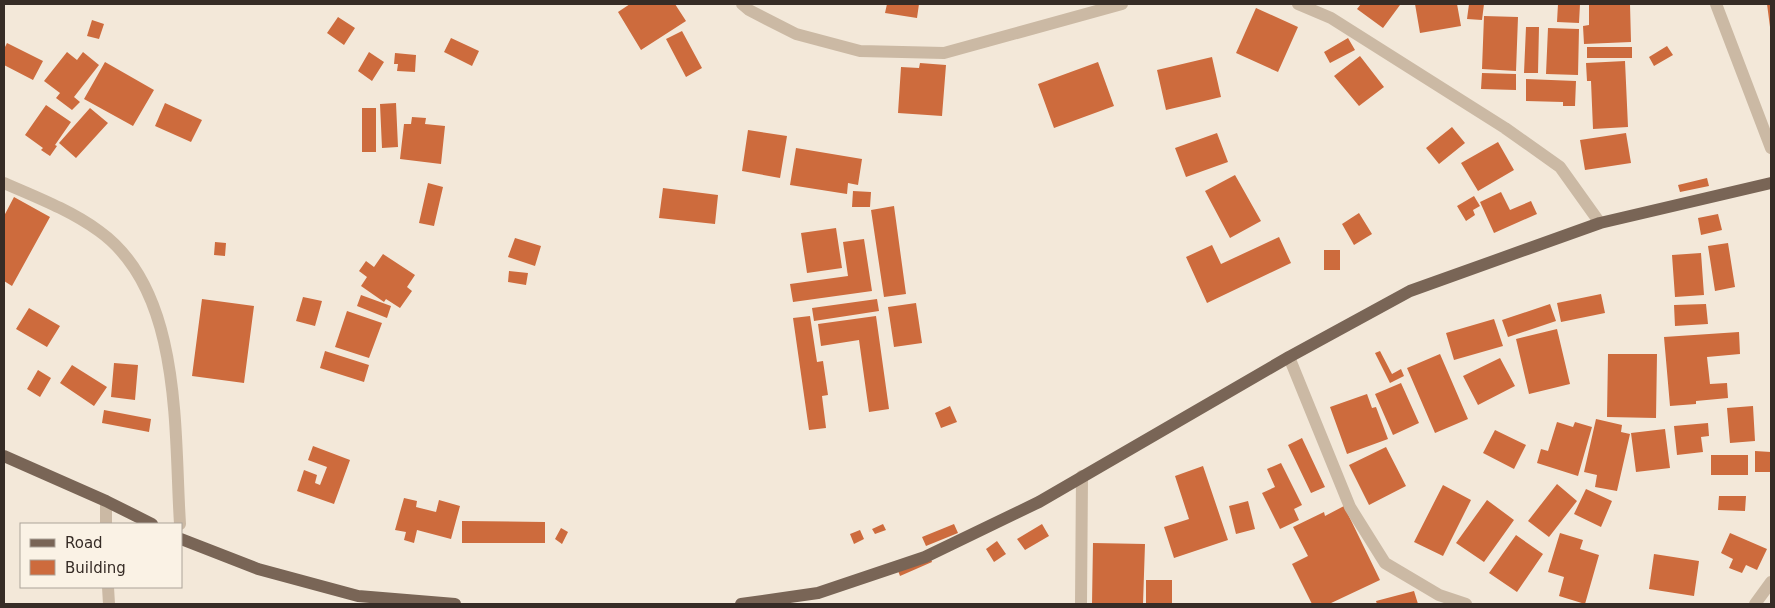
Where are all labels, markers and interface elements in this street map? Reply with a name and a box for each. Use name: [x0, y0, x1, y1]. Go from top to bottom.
legend: [20, 523, 182, 588]
text: Road: [65, 534, 103, 552]
text: Building: [65, 559, 126, 577]

